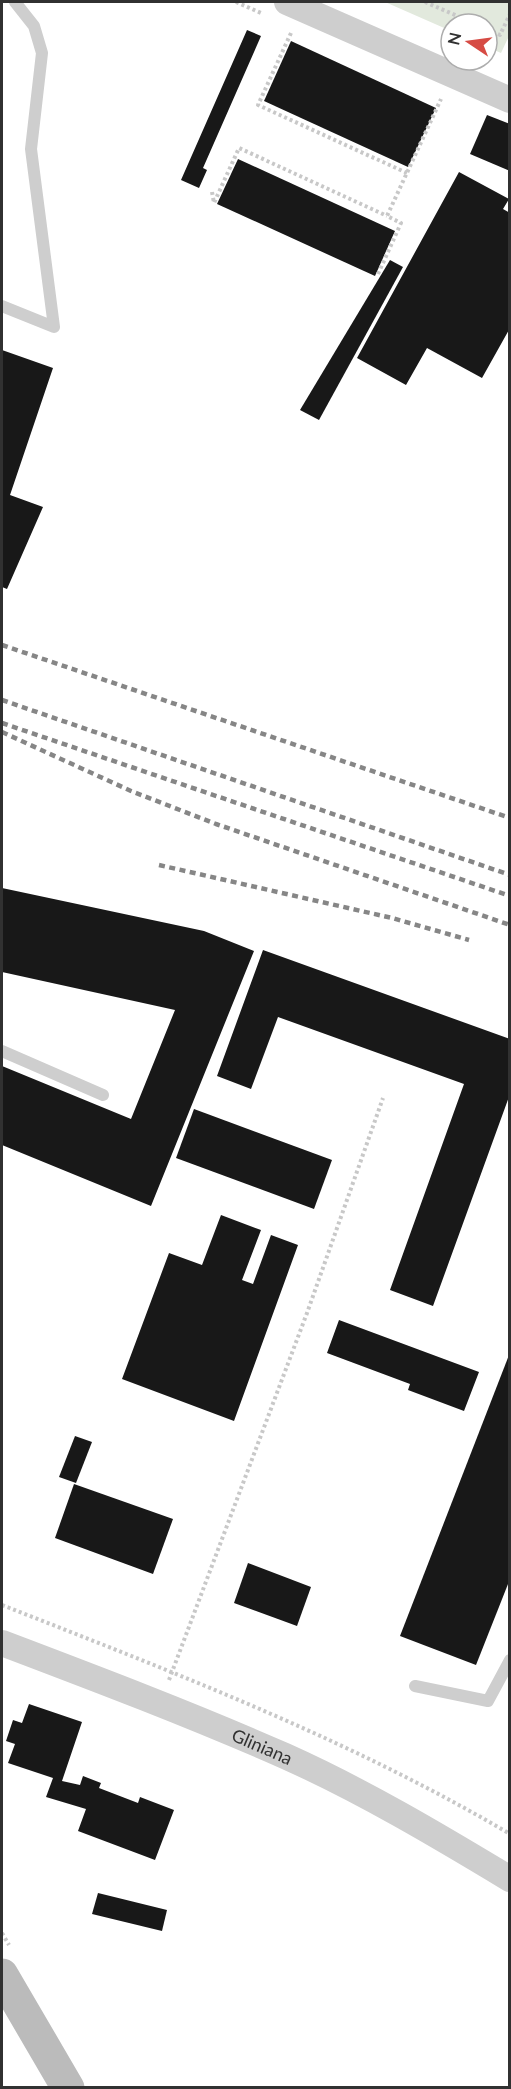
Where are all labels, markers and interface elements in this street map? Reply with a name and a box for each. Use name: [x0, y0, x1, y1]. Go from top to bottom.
north arrow: [439, 12, 499, 72]
text: N: [443, 30, 465, 47]
street label: Gliniana: [229, 1723, 296, 1769]

